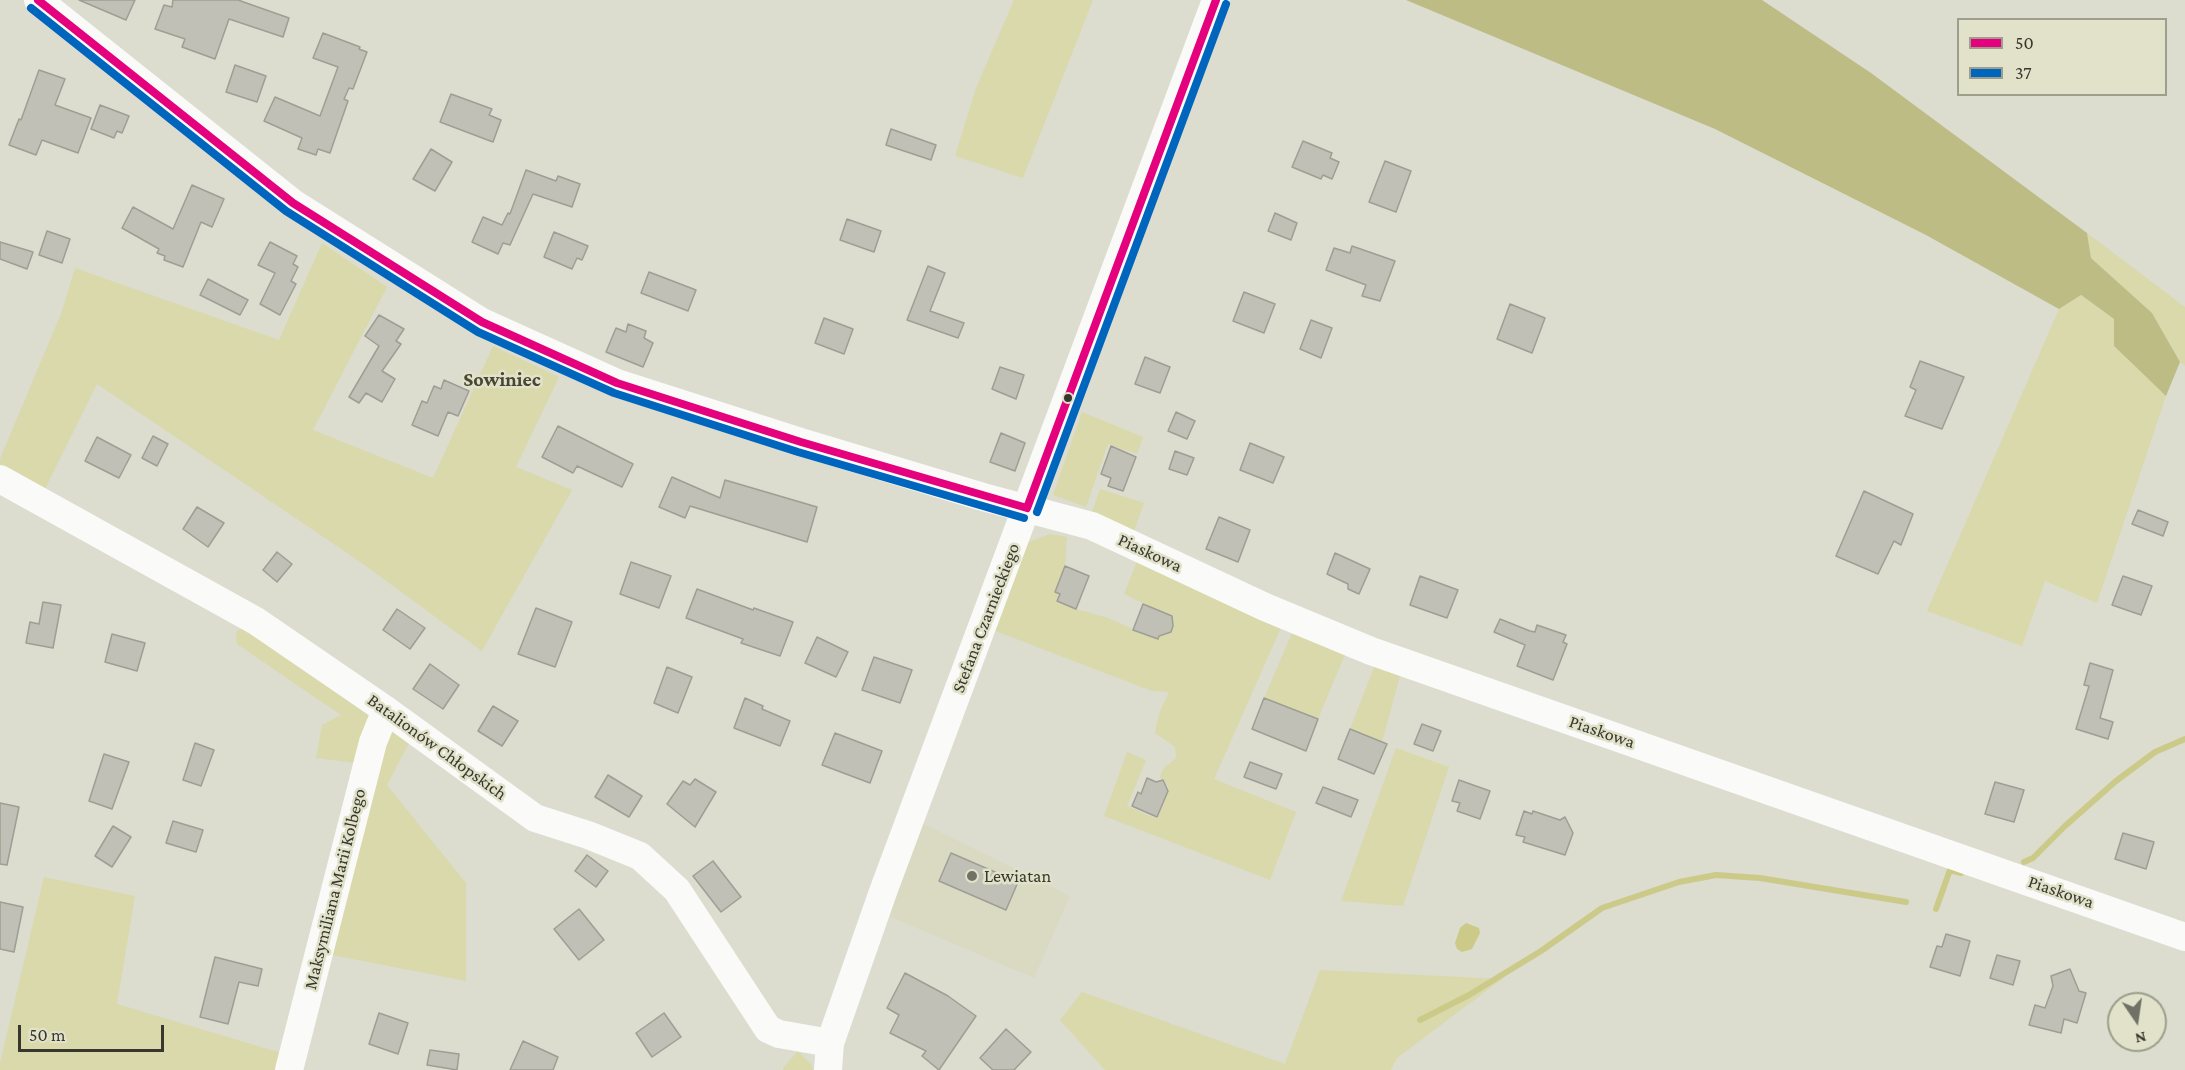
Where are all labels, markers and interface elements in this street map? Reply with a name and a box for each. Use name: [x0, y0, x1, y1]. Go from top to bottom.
legend: [1957, 18, 2167, 96]
text: 50: [2015, 33, 2034, 53]
text: 37: [2015, 63, 2032, 83]
district label: Sowiniec: [463, 368, 541, 392]
unlabelled marker: [1062, 392, 1074, 404]
street label: Piaskowa: [1115, 529, 1185, 577]
street label: Stefana Czarnieckiego: [948, 540, 1024, 696]
street label: Batalionów Chłopskich: [363, 689, 511, 805]
street label: Piaskowa: [1566, 711, 1638, 753]
street label: Maksymiliana Marii Kolbego: [300, 786, 370, 992]
place label: Lewiatan: [984, 865, 1051, 887]
marker: Lewiatan: [965, 869, 979, 883]
street label: Piaskowa: [2025, 871, 2097, 913]
north arrow: [2107, 992, 2167, 1052]
scale bar: [21, 1013, 166, 1051]
text: 50 m: [29, 1025, 66, 1045]
text: N: [2133, 1029, 2148, 1048]

